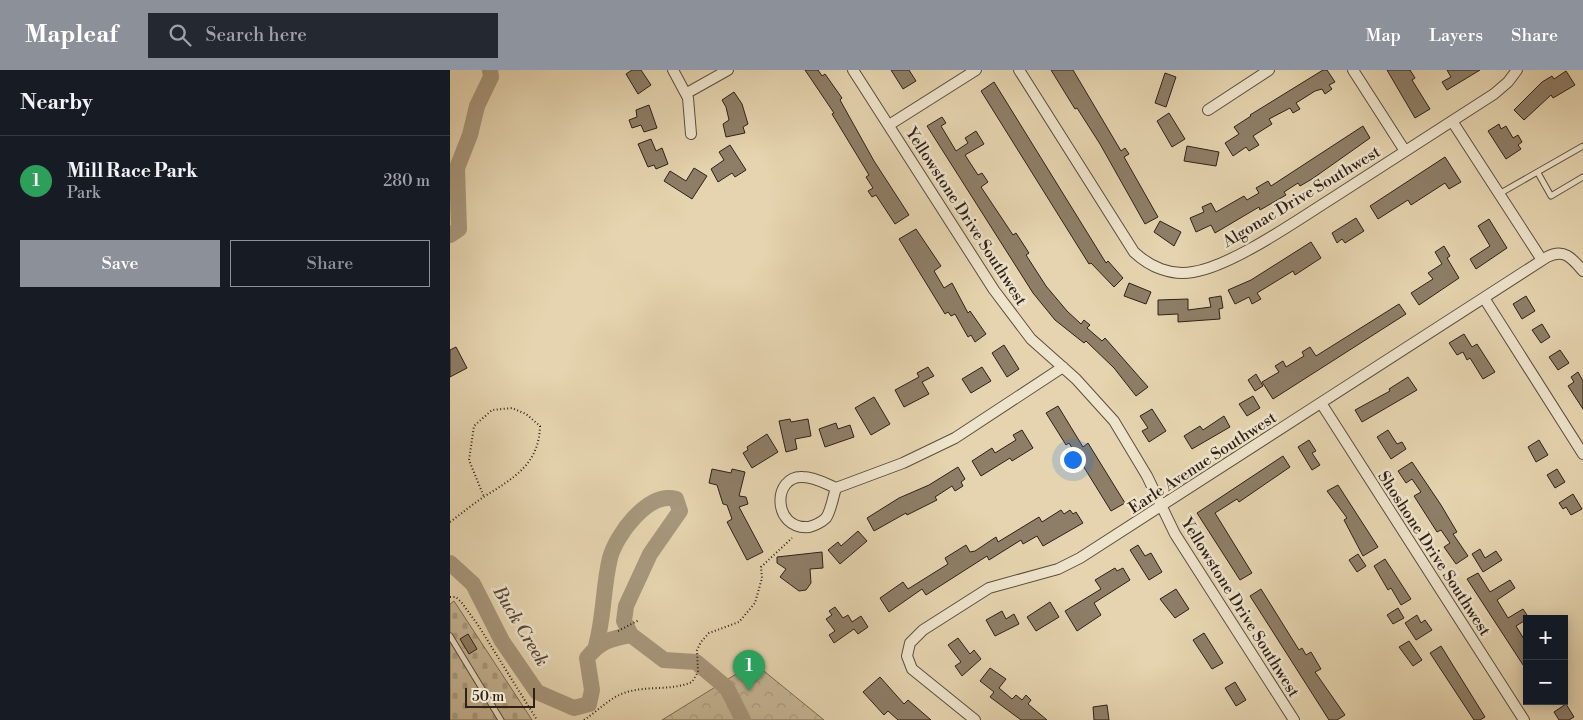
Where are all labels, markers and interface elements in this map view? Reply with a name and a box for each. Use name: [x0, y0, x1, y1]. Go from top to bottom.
search box: [148, 13, 498, 58]
text: Mapleaf: [25, 20, 118, 50]
icon: search: [166, 21, 194, 49]
text: Search here: [206, 23, 307, 47]
text: Map: [1366, 24, 1401, 47]
text: Layers: [1429, 24, 1483, 47]
text: Share: [1511, 24, 1558, 47]
text: Nearby: [20, 90, 93, 116]
street label: Yellowstone Drive Southwest: [901, 123, 1031, 309]
street label: Algonac Drive Southwest: [1218, 142, 1384, 252]
text: Mill Race Park: [67, 159, 198, 183]
text: 1: [32, 171, 40, 191]
text: 280 m: [383, 171, 430, 191]
text: Park: [67, 183, 100, 203]
button: Save: [20, 240, 220, 287]
button: Share: [230, 240, 430, 287]
street label: Earle Avenue Southwest: [1125, 407, 1281, 518]
your location: [1060, 447, 1086, 473]
street label: Shoshone Drive Southwest: [1373, 467, 1495, 640]
street label: Yellowstone Drive Southwest: [1176, 513, 1304, 701]
water label: Buck Creek: [487, 581, 554, 671]
map controls: [1523, 615, 1568, 705]
button: +: [1523, 615, 1568, 660]
pin: 1: [733, 650, 765, 691]
button: −: [1523, 660, 1568, 705]
scale bar: [465, 685, 535, 708]
text: 50 m: [472, 688, 504, 706]

